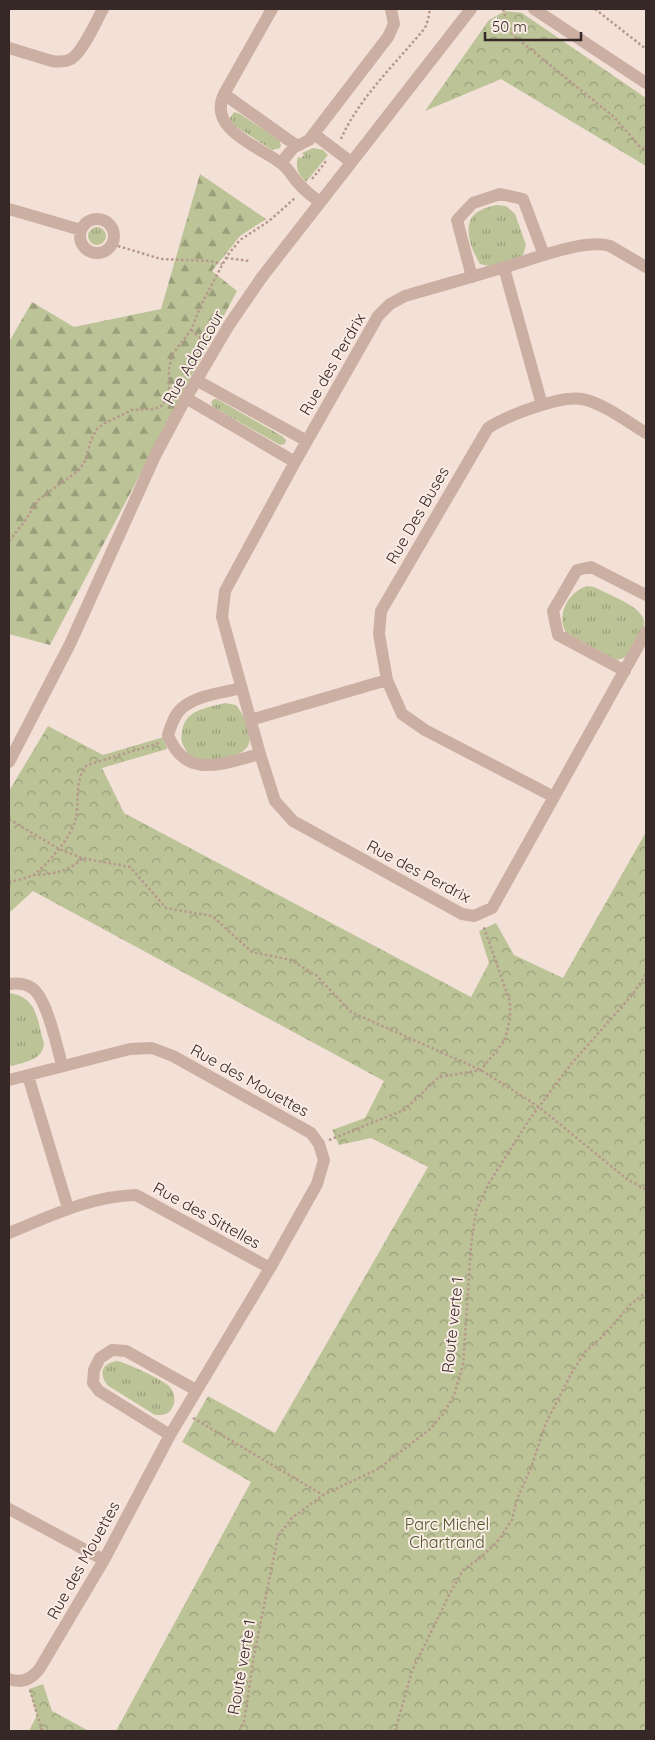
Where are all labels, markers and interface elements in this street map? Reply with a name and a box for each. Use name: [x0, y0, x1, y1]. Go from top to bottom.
scale bar: [485, 10, 581, 42]
text: 50 m: [492, 17, 527, 36]
street label: Rue Adoncour: [158, 306, 228, 408]
street label: Rue des Perdrix: [295, 309, 370, 419]
street label: Rue Des Buses: [381, 463, 453, 567]
street label: Rue des Perdrix: [364, 835, 475, 907]
street label: Rue des Mouettes: [187, 1039, 313, 1121]
street label: Rue des Sittelles: [150, 1177, 264, 1253]
street label: Route verte 1: [437, 1276, 467, 1374]
street label: Rue des Mouettes: [42, 1497, 124, 1623]
park label: Parc Michel Chartrand: [405, 1514, 489, 1552]
street label: Route verte 1: [223, 1618, 259, 1716]

